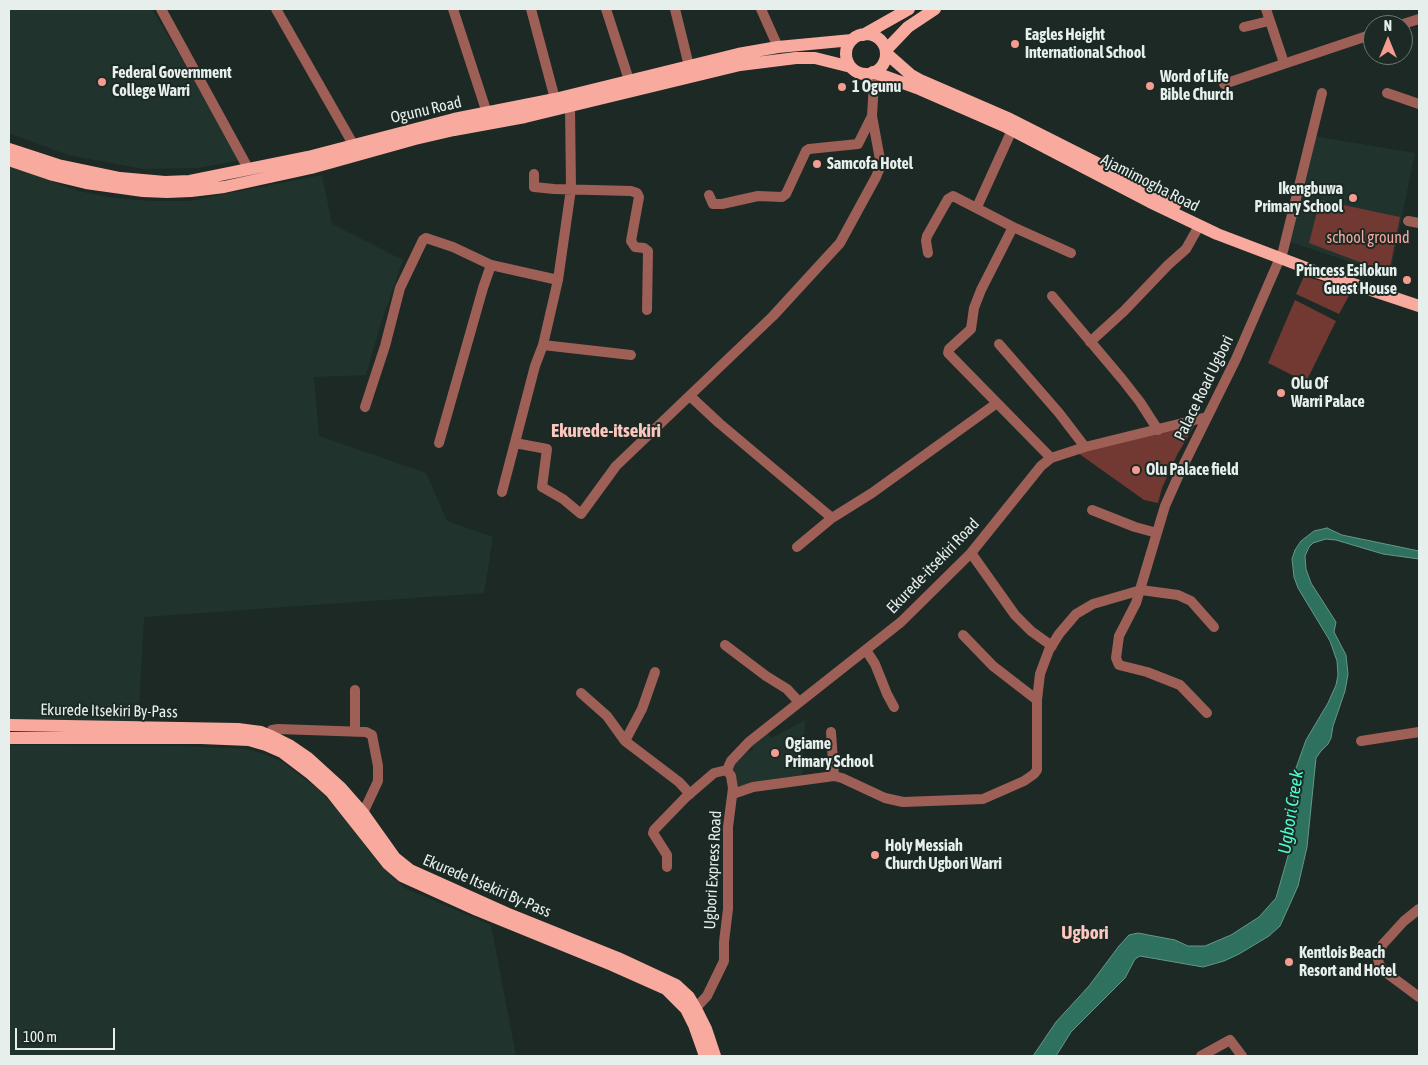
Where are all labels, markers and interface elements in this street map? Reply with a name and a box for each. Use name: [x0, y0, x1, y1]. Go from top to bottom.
north arrow: [1363, 15, 1413, 65]
text: N: [1384, 18, 1392, 34]
place label: Eagles Height International School: [1025, 25, 1146, 63]
marker: Eagles Height International School: [1009, 38, 1021, 50]
place label: Federal Government College Warri: [112, 63, 232, 101]
place label: Word of Life Bible Church: [1160, 67, 1233, 105]
marker: Federal Government College Warri: [96, 76, 108, 88]
place label: 1 Ogunu: [852, 77, 901, 97]
marker: Word of Life Bible Church: [1144, 80, 1156, 92]
marker: 1 Ogunu: [836, 81, 848, 93]
street label: Ogunu Road: [389, 93, 463, 127]
street label: Ajamimogha Road: [1098, 150, 1202, 216]
place label: Samcofa Hotel: [827, 154, 913, 174]
marker: Samcofa Hotel: [811, 158, 823, 170]
place label: Ikengbuwa Primary School: [1255, 179, 1343, 217]
marker: Ikengbuwa Primary School: [1347, 192, 1359, 204]
park label: school ground: [1327, 228, 1409, 248]
place label: Princess Esilokun Guest House: [1296, 261, 1397, 299]
marker: Princess Esilokun Guest House: [1401, 274, 1413, 286]
street label: Palace Road Ugbori: [1170, 332, 1238, 444]
place label: Olu Of Warri Palace: [1291, 374, 1365, 412]
marker: Olu Of Warri Palace: [1275, 387, 1287, 399]
district label: Ekurede-itsekiri: [551, 420, 661, 442]
place label: Olu Palace field: [1146, 460, 1239, 480]
marker: Olu Palace field: [1130, 464, 1142, 476]
street label: Ekurede-itsekiri Road: [883, 514, 983, 618]
street label: Ekurede Itsekiri By-Pass: [40, 700, 178, 722]
place label: Ogiame Primary School: [785, 734, 873, 772]
marker: Ogiame Primary School: [769, 747, 781, 759]
water label: Ugbori Creek: [1274, 768, 1308, 856]
street label: Ugbori Express Road: [700, 810, 726, 930]
place label: Holy Messiah Church Ugbori Warri: [885, 836, 1002, 874]
marker: Holy Messiah Church Ugbori Warri: [869, 849, 881, 861]
street label: Ekurede Itsekiri By-Pass: [420, 850, 554, 922]
district label: Ugbori: [1061, 922, 1109, 944]
place label: Kentlois Beach Resort and Hotel: [1299, 943, 1397, 981]
marker: Kentlois Beach Resort and Hotel: [1283, 956, 1295, 968]
scale bar: [18, 1018, 118, 1050]
text: 100 m: [23, 1028, 57, 1045]

